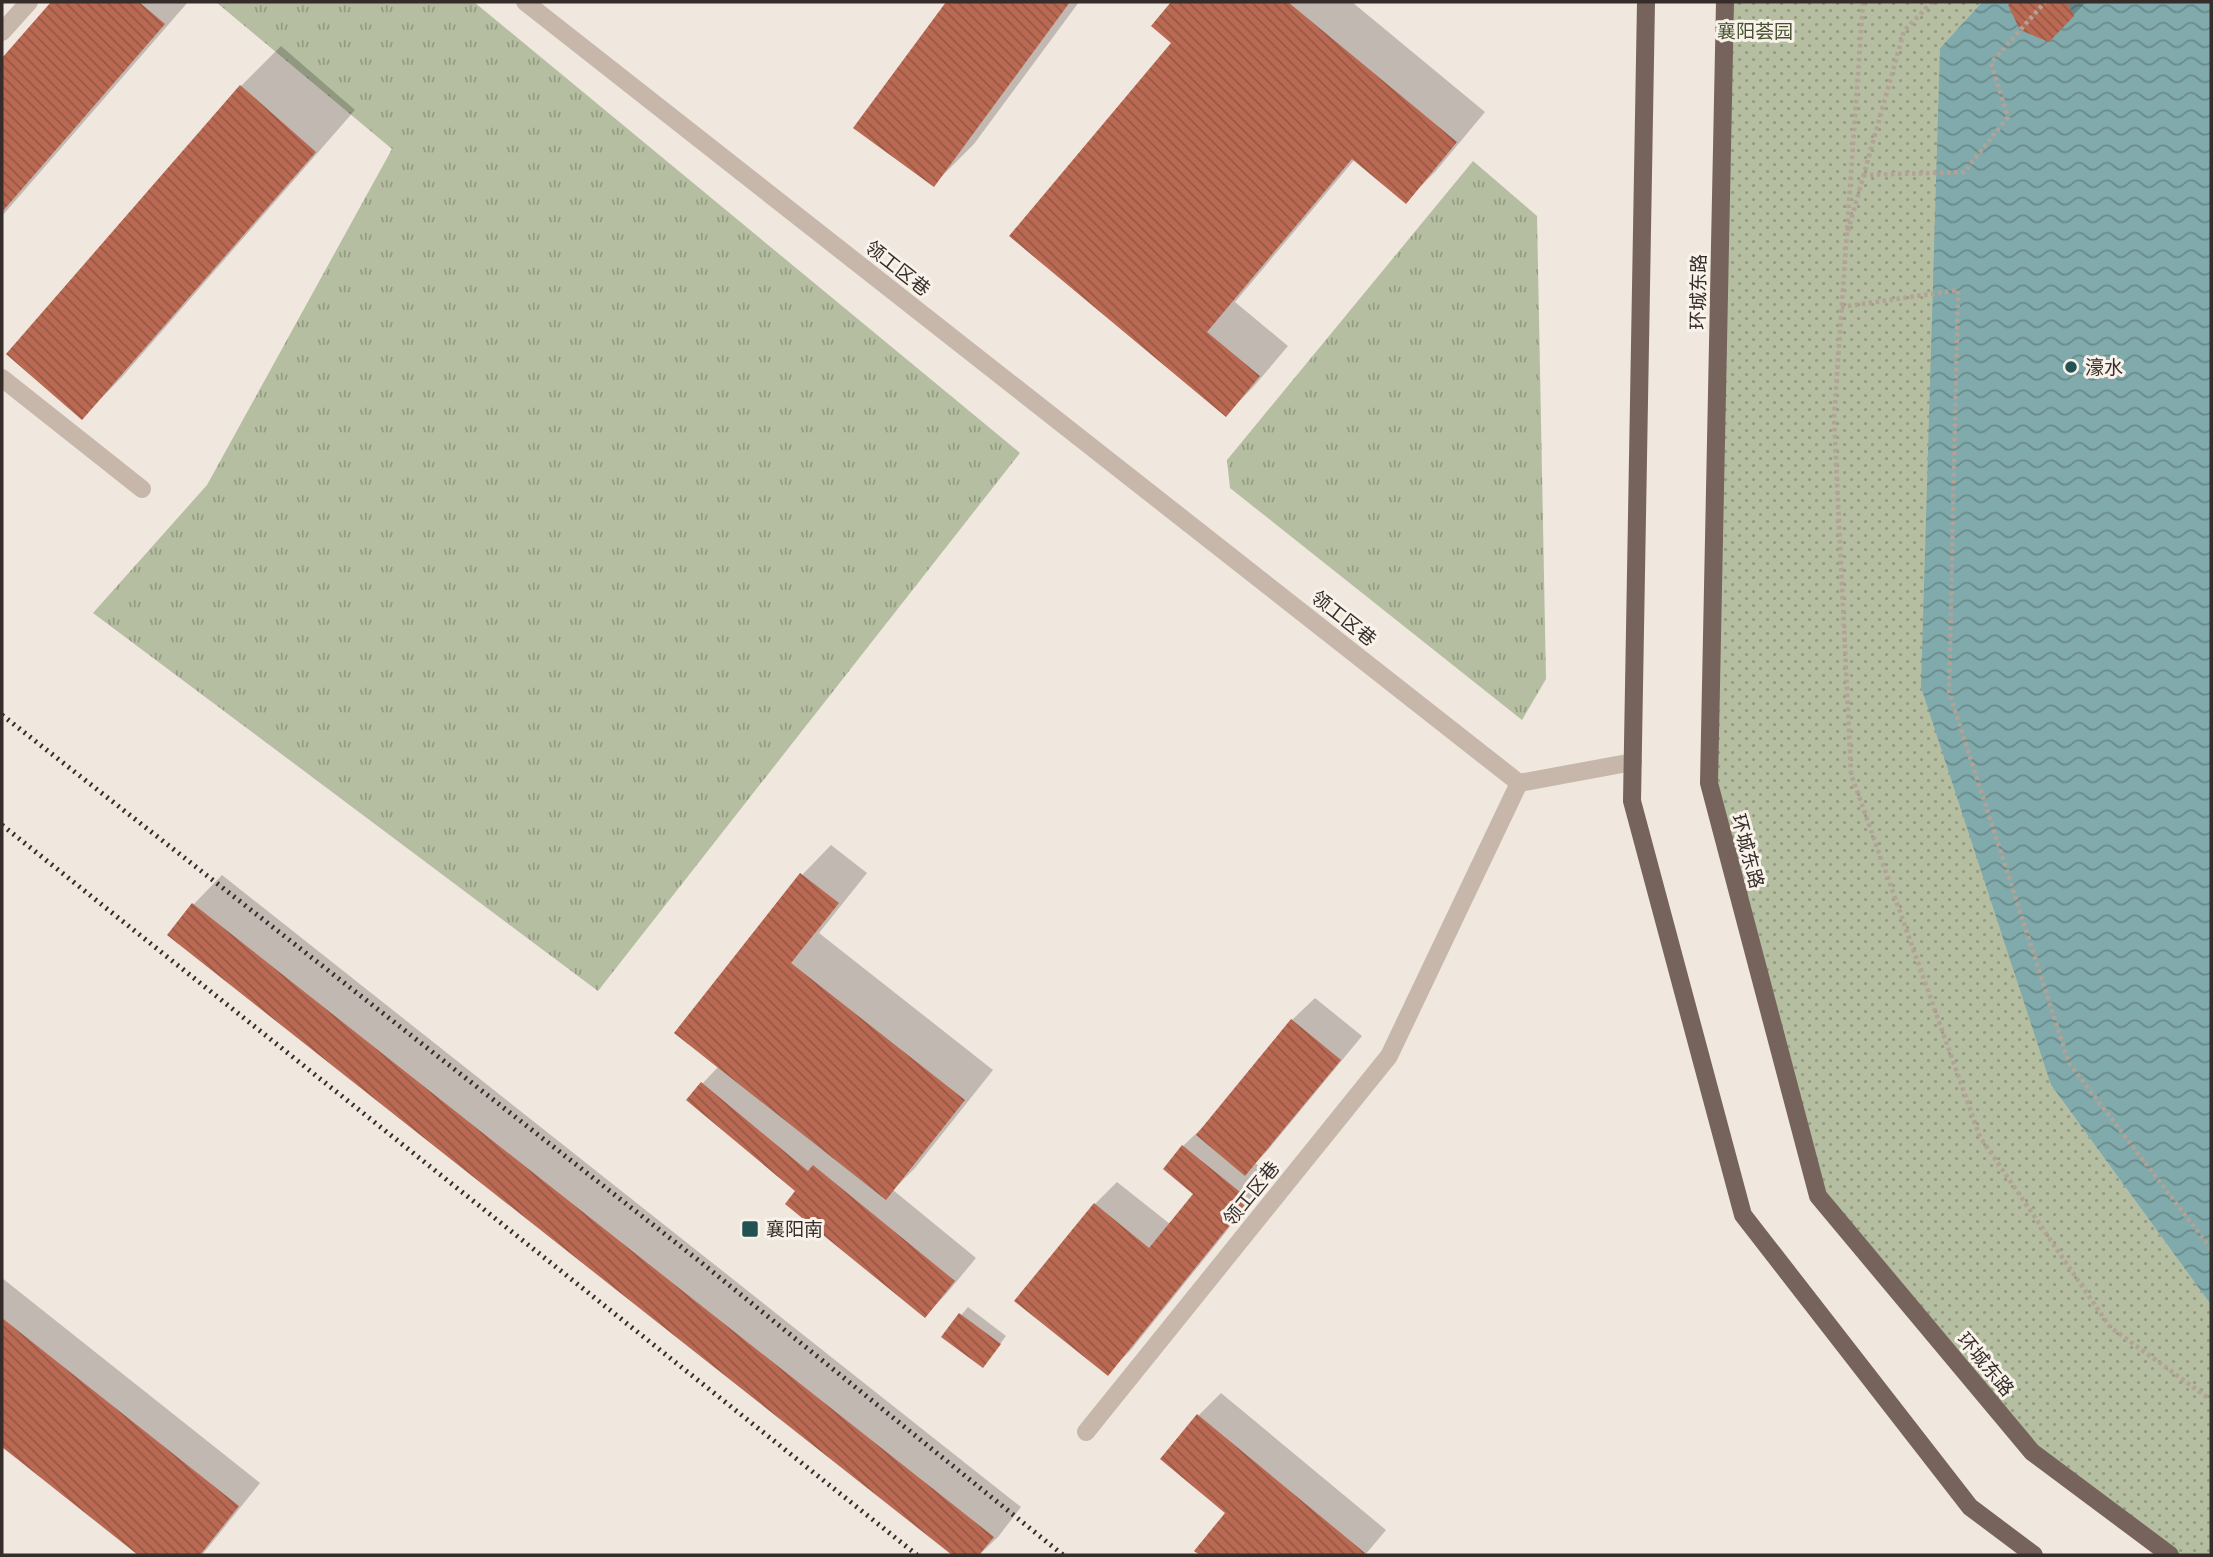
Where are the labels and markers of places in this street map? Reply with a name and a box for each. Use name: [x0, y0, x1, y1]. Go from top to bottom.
place label: 濠水: [2085, 355, 2123, 379]
marker: 濠水: [2063, 359, 2079, 375]
place label: 襄阳南: [766, 1217, 823, 1241]
marker: 襄阳南: [740, 1219, 760, 1239]

